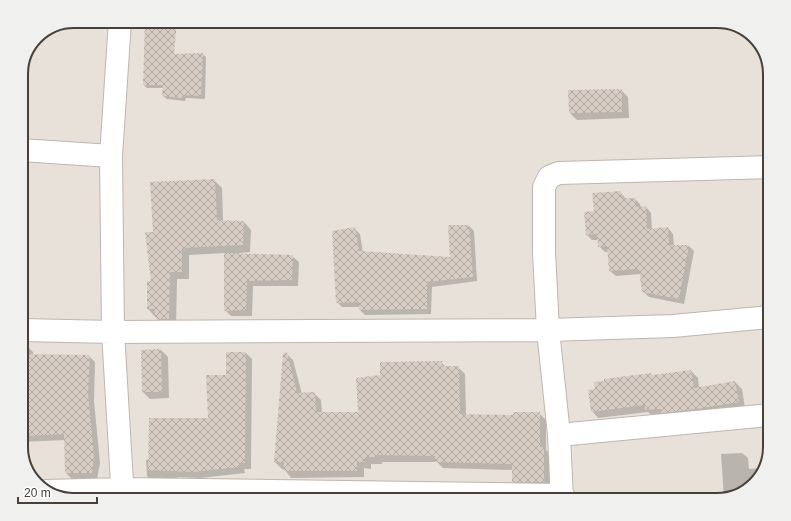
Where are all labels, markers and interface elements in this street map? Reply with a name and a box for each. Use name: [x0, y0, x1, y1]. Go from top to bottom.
scale bar: [18, 479, 97, 505]
text: 20 m: [24, 486, 51, 500]

